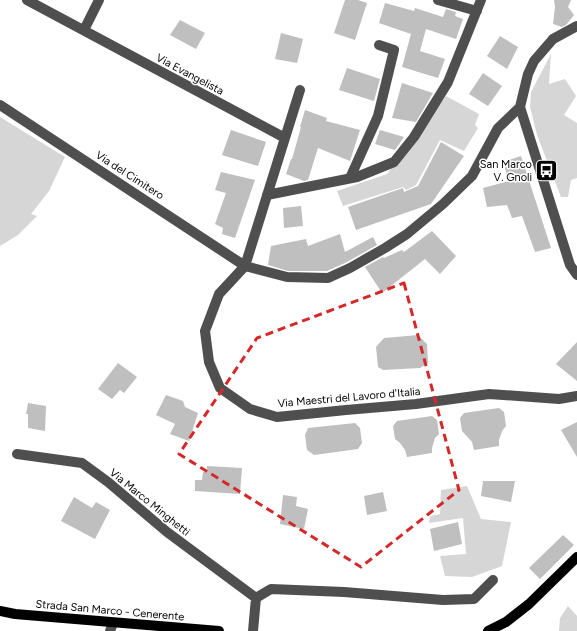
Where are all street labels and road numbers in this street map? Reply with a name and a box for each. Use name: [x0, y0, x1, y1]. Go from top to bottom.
street label: Via Evangelista: [154, 51, 226, 98]
street label: Via del Cimitero: [93, 149, 166, 202]
street label: Via Maestri del Lavoro d'Italia: [277, 385, 421, 410]
street label: Via Marco Minghetti: [107, 466, 192, 539]
street label: Strada San Marco - Cenerente: [35, 598, 185, 623]

